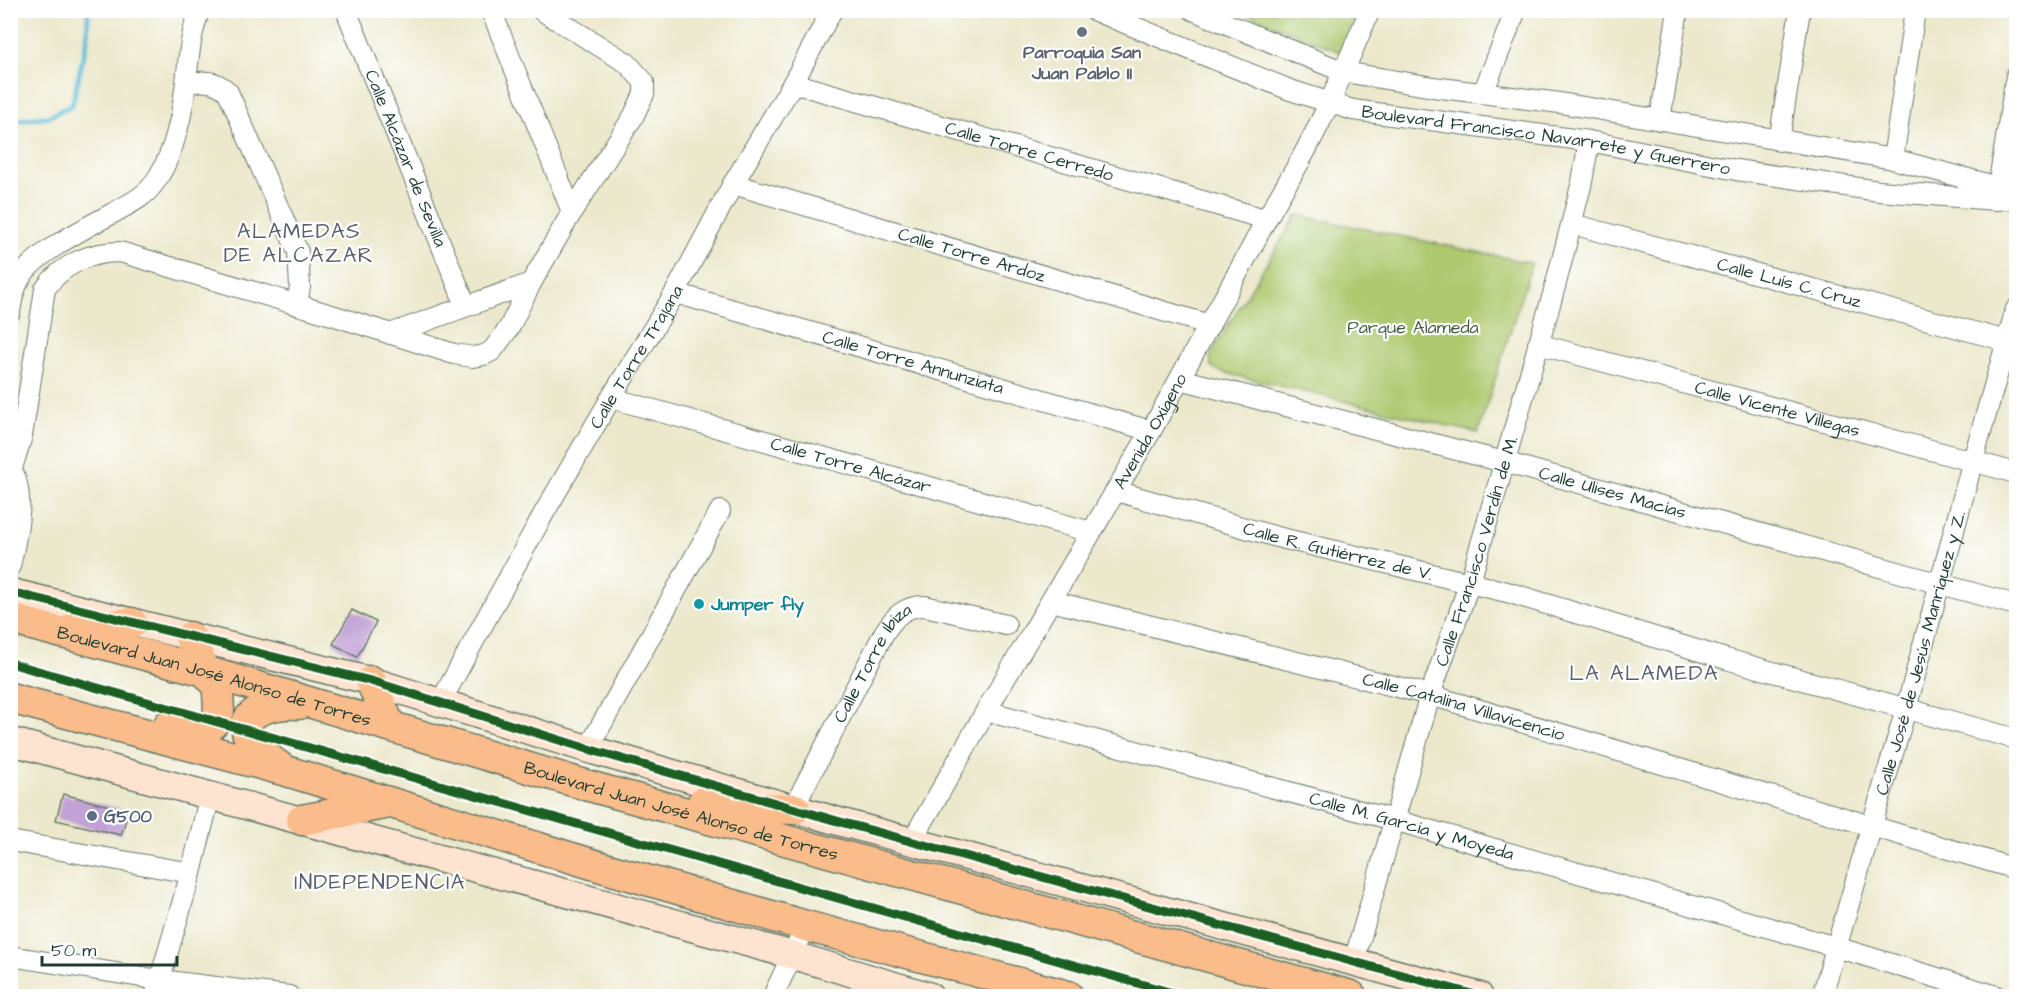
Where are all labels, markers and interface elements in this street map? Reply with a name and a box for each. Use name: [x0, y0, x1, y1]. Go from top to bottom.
marker: Parroquia San Juan Pablo II: [1075, 25, 1089, 39]
place label: Parroquia San Juan Pablo II: [1023, 40, 1141, 86]
street label: Calle Alcázar de Sevilla: [359, 66, 453, 251]
street label: Boulevard Francisco Navarrete y Guerrero: [1360, 99, 1732, 182]
street label: Calle Torre Cerredo: [942, 115, 1116, 188]
district label: ALAMEDAS DE ALCAZAR: [224, 217, 374, 270]
street label: Calle Torre Ardoz: [895, 221, 1048, 289]
street label: Calle Luís C. Cruz: [1714, 252, 1864, 314]
street label: Calle Torre Trajana: [584, 281, 690, 434]
park label: Parque Alameda: [1347, 315, 1479, 340]
street label: Calle Torre Annunziata: [819, 324, 1007, 401]
street label: Avenida Oxígeno: [1108, 369, 1193, 494]
street label: Calle Vicente Villegas: [1692, 375, 1863, 443]
street label: Calle Torre Alcázar: [768, 431, 934, 500]
street label: Calle Francisco Verdín de M.: [1429, 433, 1524, 670]
street label: Calle Ulises Macías: [1536, 460, 1689, 525]
street label: Calle José de Jesús Manríquez y Z.: [1869, 508, 1972, 798]
street label: Calle R. Gutiérrez de V.: [1240, 516, 1435, 587]
place label: Jumper fly: [710, 592, 804, 618]
marker: Jumper fly: [692, 597, 706, 611]
street label: Calle Torre Ibiza: [827, 597, 916, 727]
street label: Boulevard Juan José Alonso de Torres: [54, 620, 374, 733]
district label: LA ALAMEDA: [1569, 659, 1719, 688]
street label: Calle Catalina Villavicencio: [1360, 667, 1568, 747]
street label: Boulevard Juan José Alonso de Torres: [521, 755, 841, 867]
street label: Calle M. García y Moyeda: [1307, 786, 1517, 867]
place label: G500: [104, 804, 153, 829]
marker: G500: [85, 809, 99, 823]
district label: INDEPENDENCIA: [294, 868, 466, 897]
scale bar: [42, 929, 177, 967]
text: 50 m: [51, 938, 96, 963]

